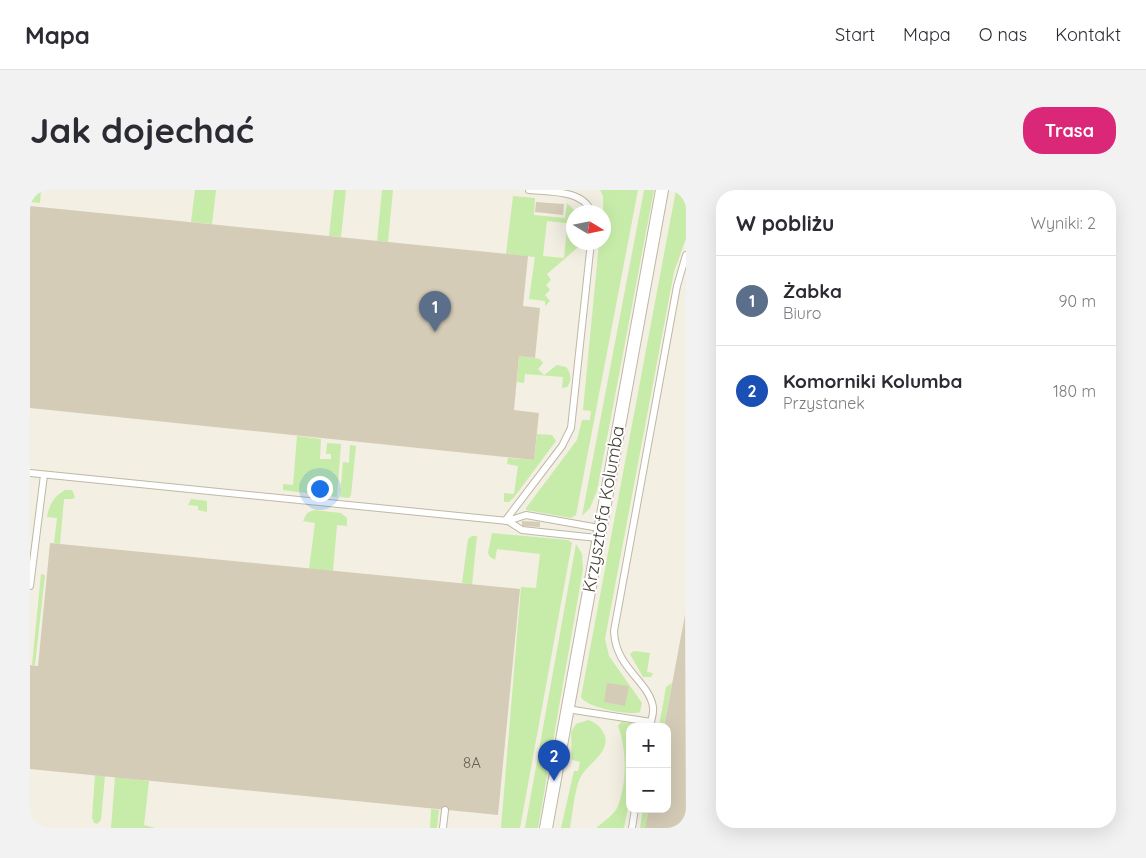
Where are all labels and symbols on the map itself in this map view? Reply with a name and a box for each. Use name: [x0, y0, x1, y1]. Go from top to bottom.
north arrow: [566, 205, 611, 250]
pin: 1: [419, 291, 451, 332]
street label: Krzysztofa Kolumba: [577, 424, 629, 594]
your location: [307, 476, 333, 502]
pin: 2: [538, 740, 570, 781]
house number: 8A: [463, 753, 481, 772]

